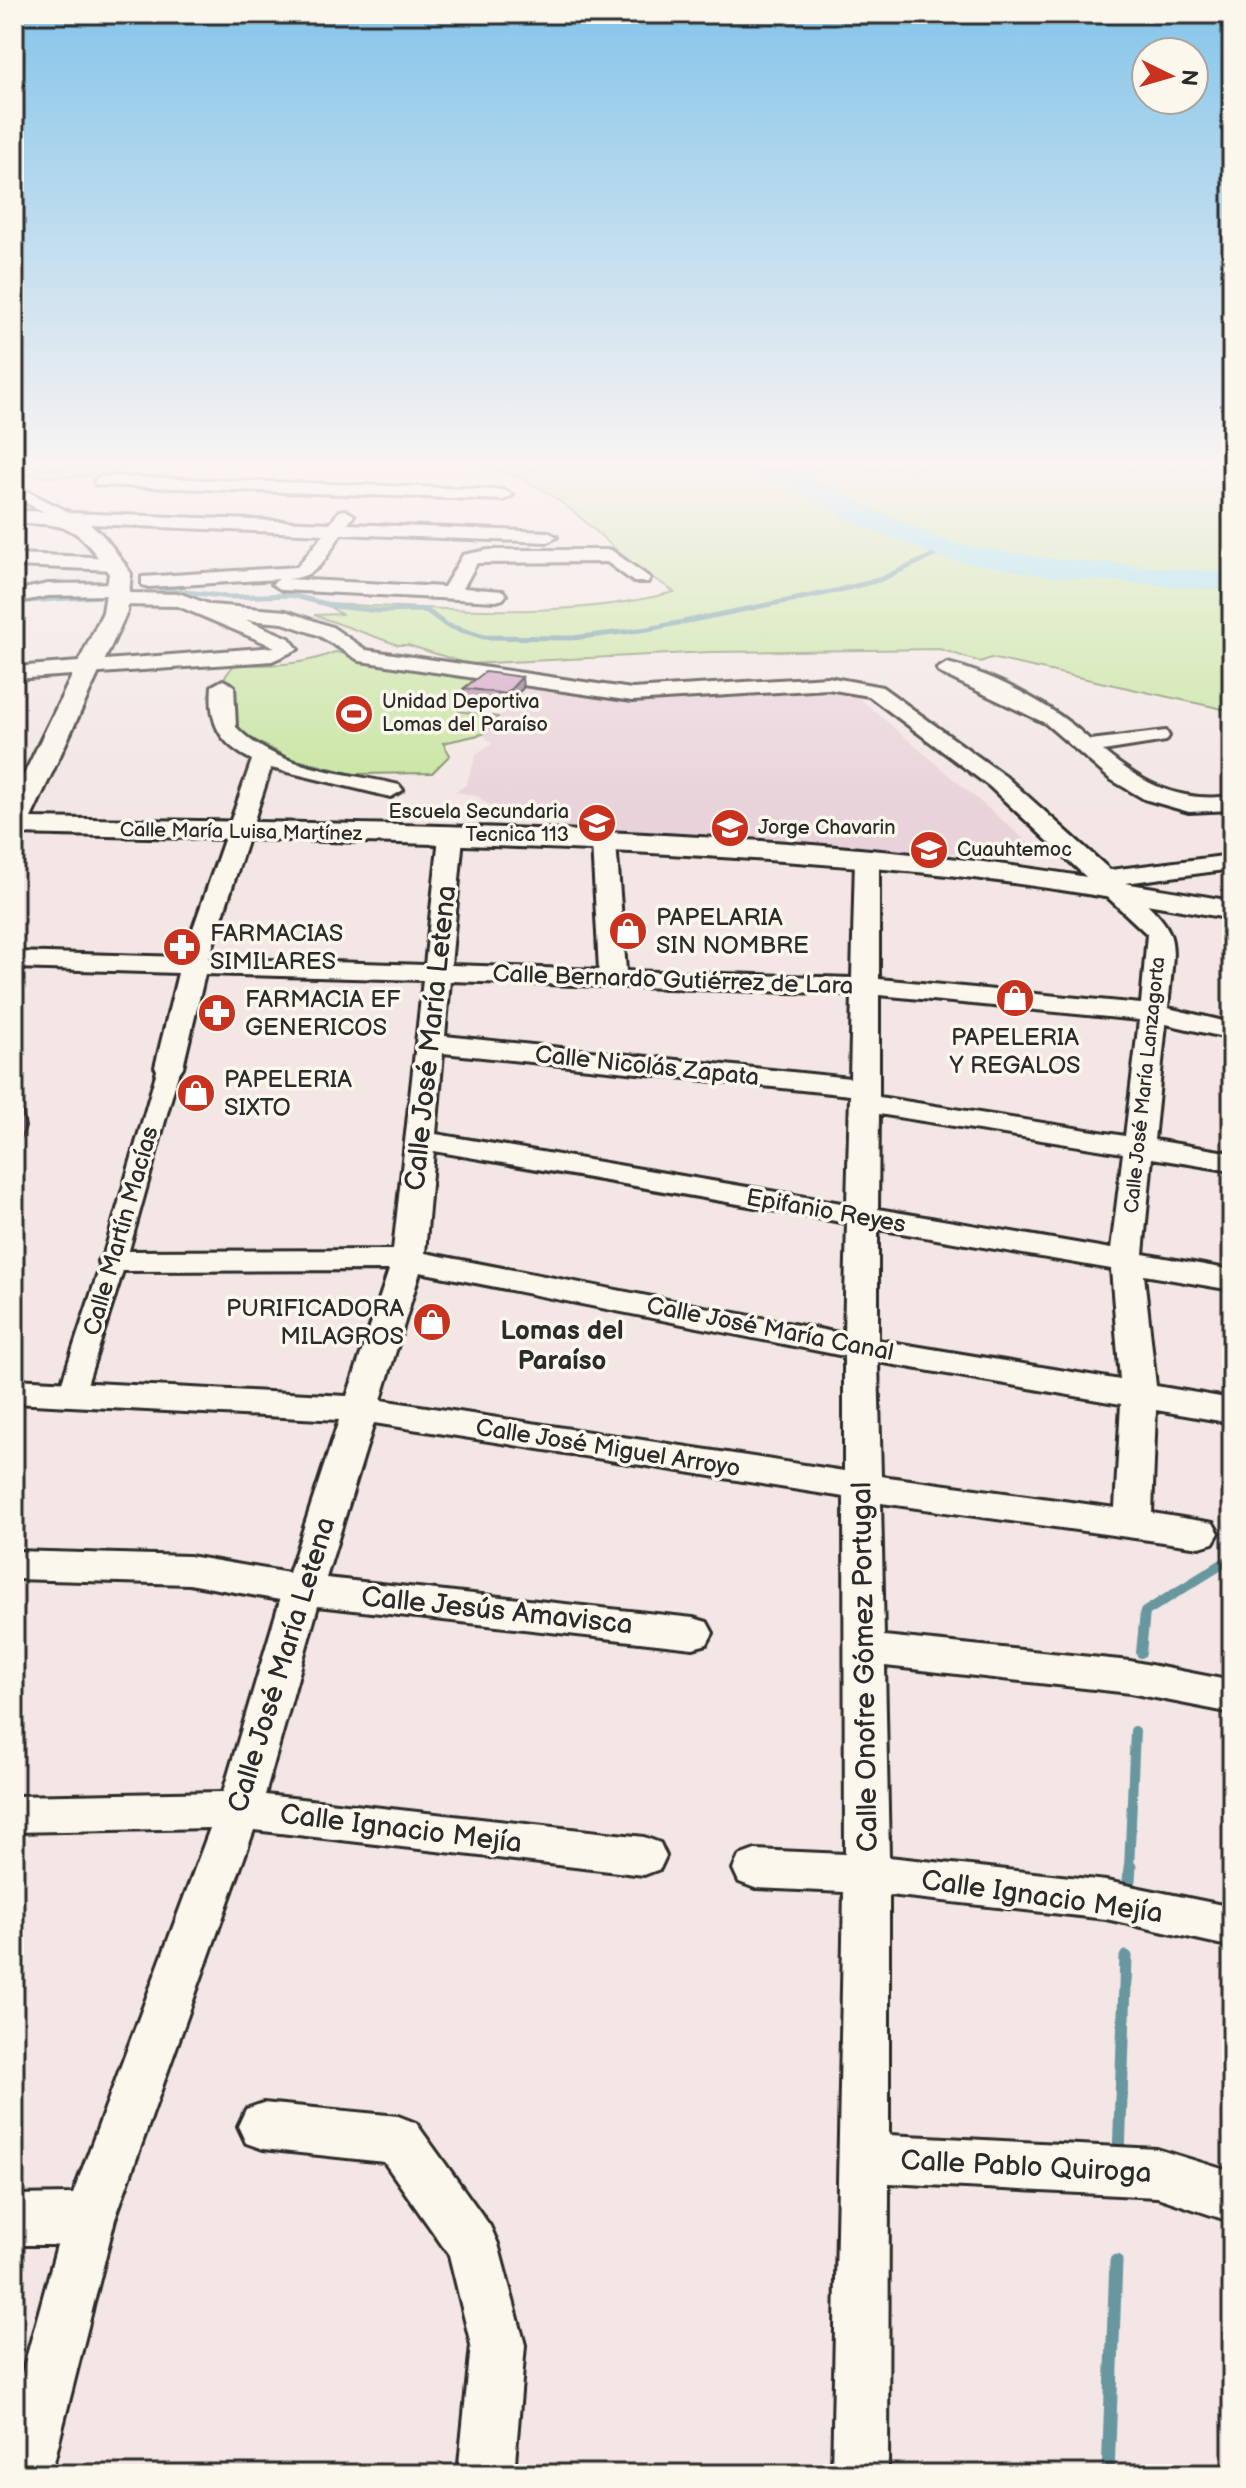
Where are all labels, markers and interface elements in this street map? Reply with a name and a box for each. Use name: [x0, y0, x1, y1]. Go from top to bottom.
north arrow: [1130, 36, 1210, 116]
text: N: [1174, 68, 1203, 87]
place label: Unidad Deportiva Lomas del Paraíso: [382, 690, 548, 737]
sports icon: Unidad Deportiva Lomas del Paraíso: [333, 693, 375, 735]
place label: Escuela Secundaria Tecnica 113: [389, 800, 569, 847]
school or university icon: Escuela Secundaria Tecnica 113: [576, 802, 618, 844]
school or university icon: Jorge Chavarin: [709, 807, 751, 849]
place label: Jorge Chavarin: [758, 816, 896, 840]
street label: Calle María Luisa Martínez: [120, 818, 363, 846]
school or university icon: Cuauhtemoc: [908, 829, 950, 871]
place label: Cuauhtemoc: [957, 838, 1072, 862]
street label: Calle José María Letena: [399, 884, 463, 1192]
place label: PAPELARIA SIN NOMBRE: [656, 903, 809, 960]
shop icon: PAPELARIA SIN NOMBRE: [607, 910, 649, 952]
place label: FARMACIAS SIMILARES: [210, 919, 343, 976]
pharmacy icon: FARMACIAS SIMILARES: [161, 926, 203, 968]
street label: Calle José María Lanzagorta: [1120, 955, 1170, 1215]
street label: Calle Bernardo Gutiérrez de Lara: [492, 959, 854, 1001]
shop icon: PAPELERIA Y REGALOS: [994, 977, 1036, 1019]
place label: FARMACIA EF GENERICOS: [245, 985, 401, 1042]
pharmacy icon: FARMACIA EF GENERICOS: [196, 992, 238, 1034]
place label: PAPELERIA Y REGALOS: [948, 1023, 1081, 1080]
street label: Calle Nicolás Zapata: [534, 1040, 760, 1092]
place label: PAPELERIA SIXTO: [224, 1065, 352, 1122]
shop icon: PAPELERIA SIXTO: [175, 1072, 217, 1114]
street label: Calle Martín Macías: [77, 1123, 165, 1339]
street label: Epifanio Reyes: [744, 1183, 908, 1239]
street label: Calle José María Canal: [644, 1291, 896, 1367]
place label: PURIFICADORA MILAGROS: [226, 1294, 404, 1351]
shop icon: PURIFICADORA MILAGROS: [411, 1301, 453, 1343]
district label: Lomas del Paraíso: [501, 1316, 623, 1377]
street label: Calle José Miguel Arroyo: [474, 1413, 742, 1483]
street label: Calle Onofre Gómez Portugal: [845, 1482, 885, 1852]
street label: Calle José María Letena: [221, 1513, 343, 1817]
street label: Calle Jesús Amavisca: [360, 1580, 634, 1642]
street label: Calle Ignacio Mejía: [278, 1798, 524, 1860]
street label: Calle Ignacio Mejía: [919, 1864, 1165, 1930]
street label: Calle Pablo Quiroga: [900, 2144, 1152, 2190]

